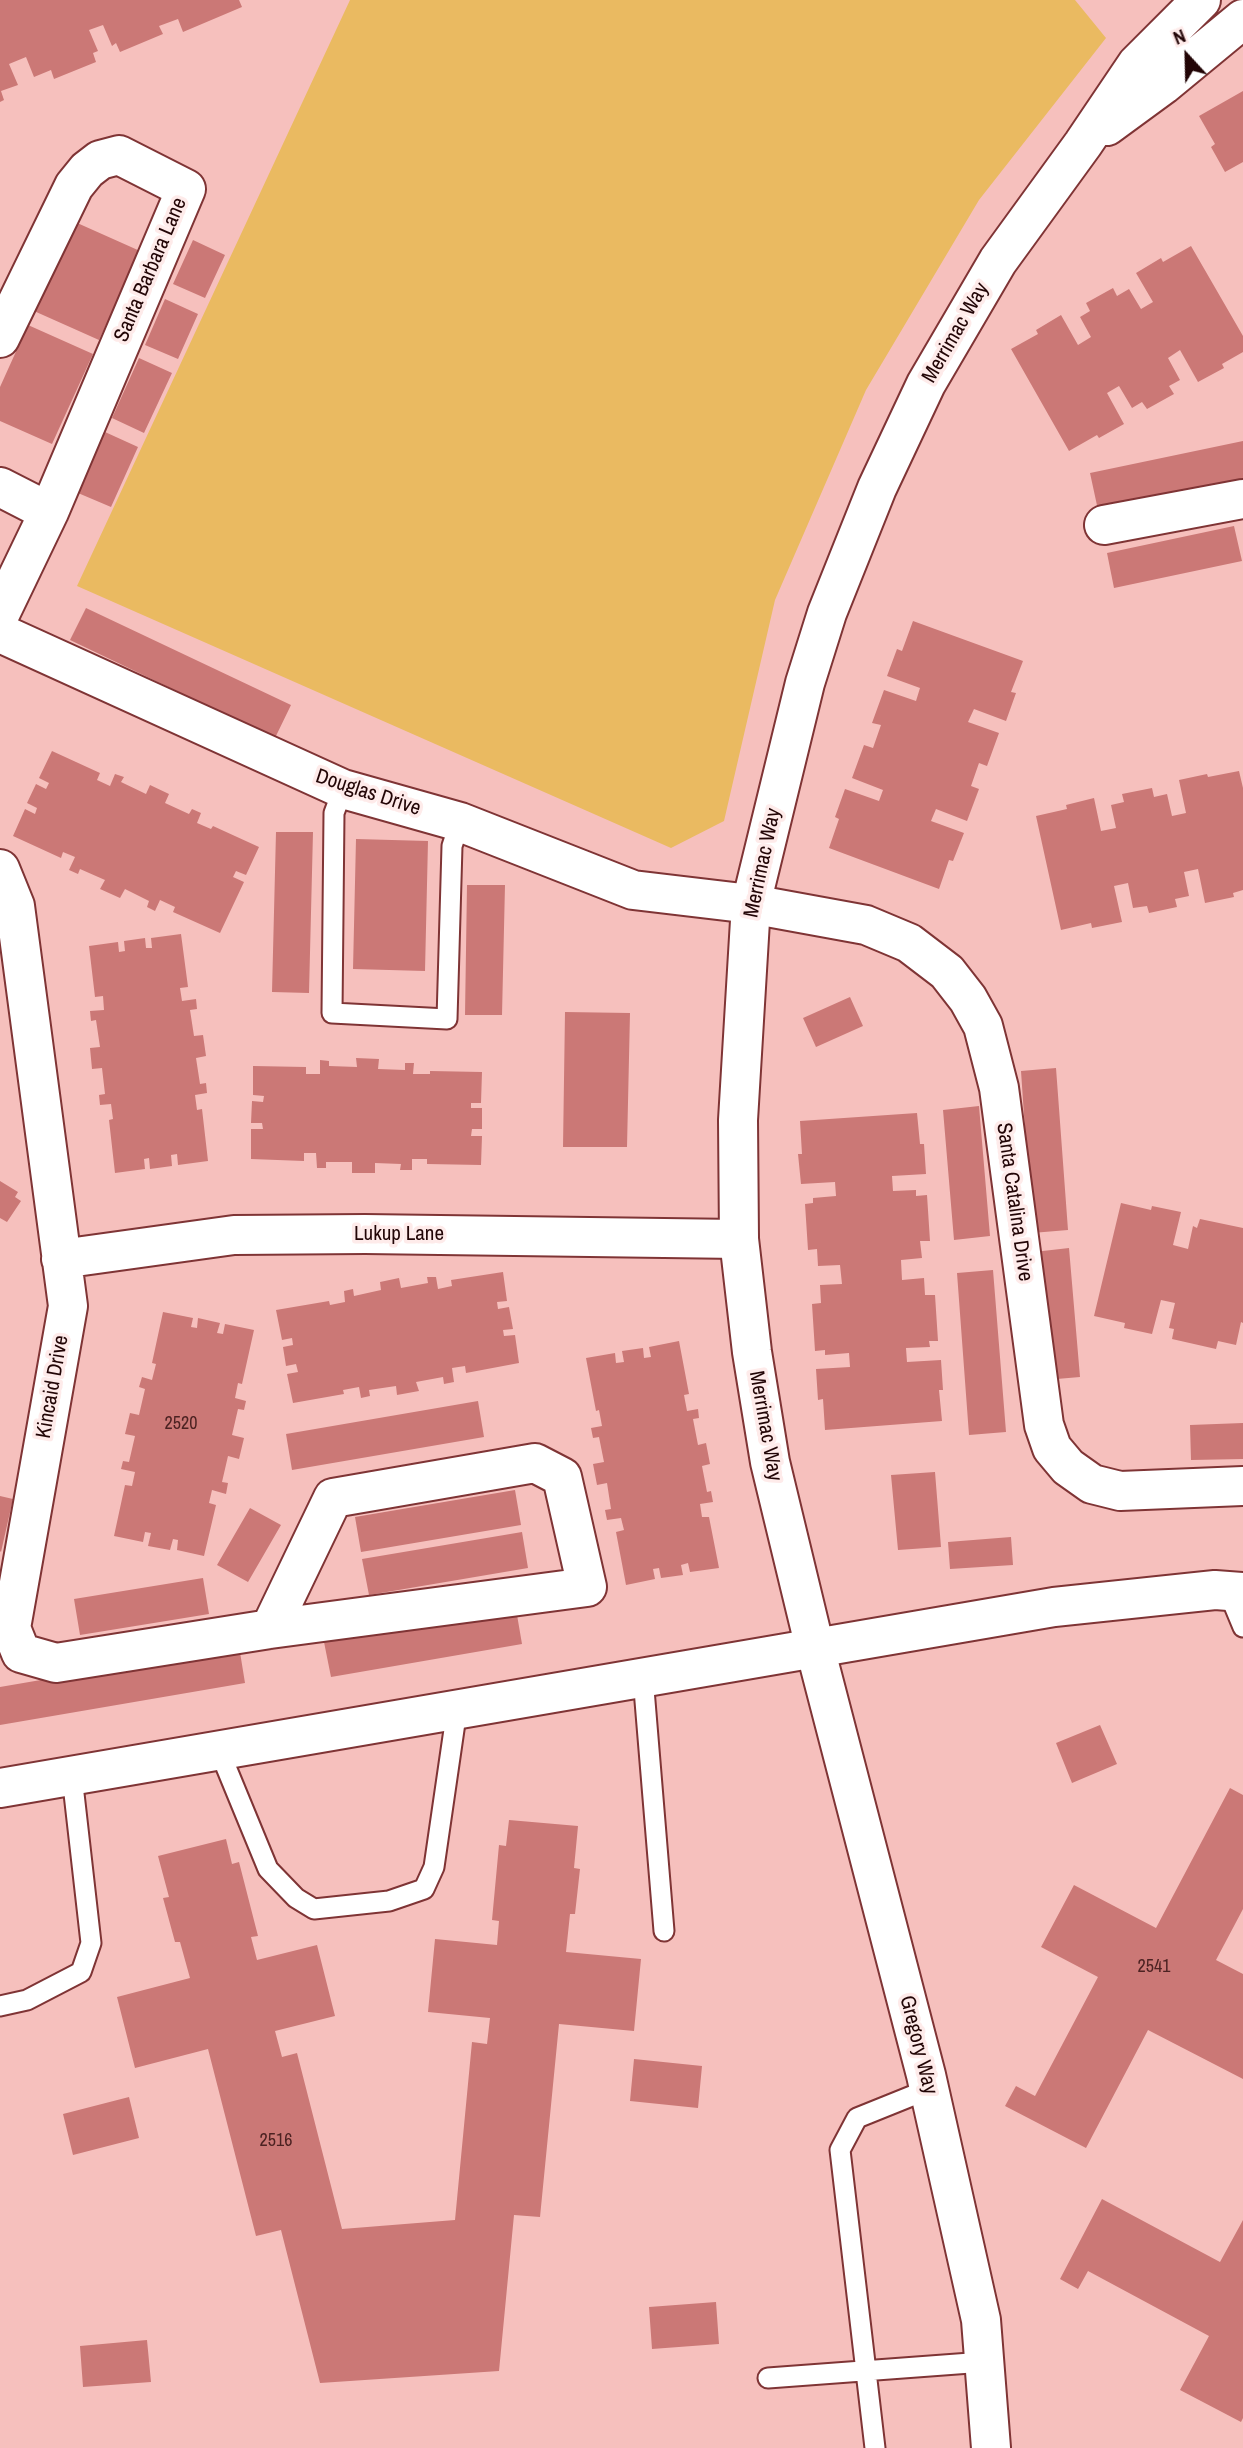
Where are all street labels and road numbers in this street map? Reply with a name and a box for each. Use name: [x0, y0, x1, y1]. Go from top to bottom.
street label: Santa Barbara Lane: [109, 194, 193, 346]
street label: Merrimac Way: [917, 279, 995, 387]
street label: Douglas Drive: [312, 764, 424, 822]
street label: Merrimac Way: [739, 806, 787, 920]
street label: Santa Catalina Drive: [990, 1121, 1038, 1283]
street label: Lukup Lane: [354, 1221, 444, 1247]
street label: Kincaid Drive: [32, 1333, 74, 1441]
street label: Merrimac Way: [743, 1369, 787, 1483]
street label: Gregory Way: [894, 1993, 942, 2097]

